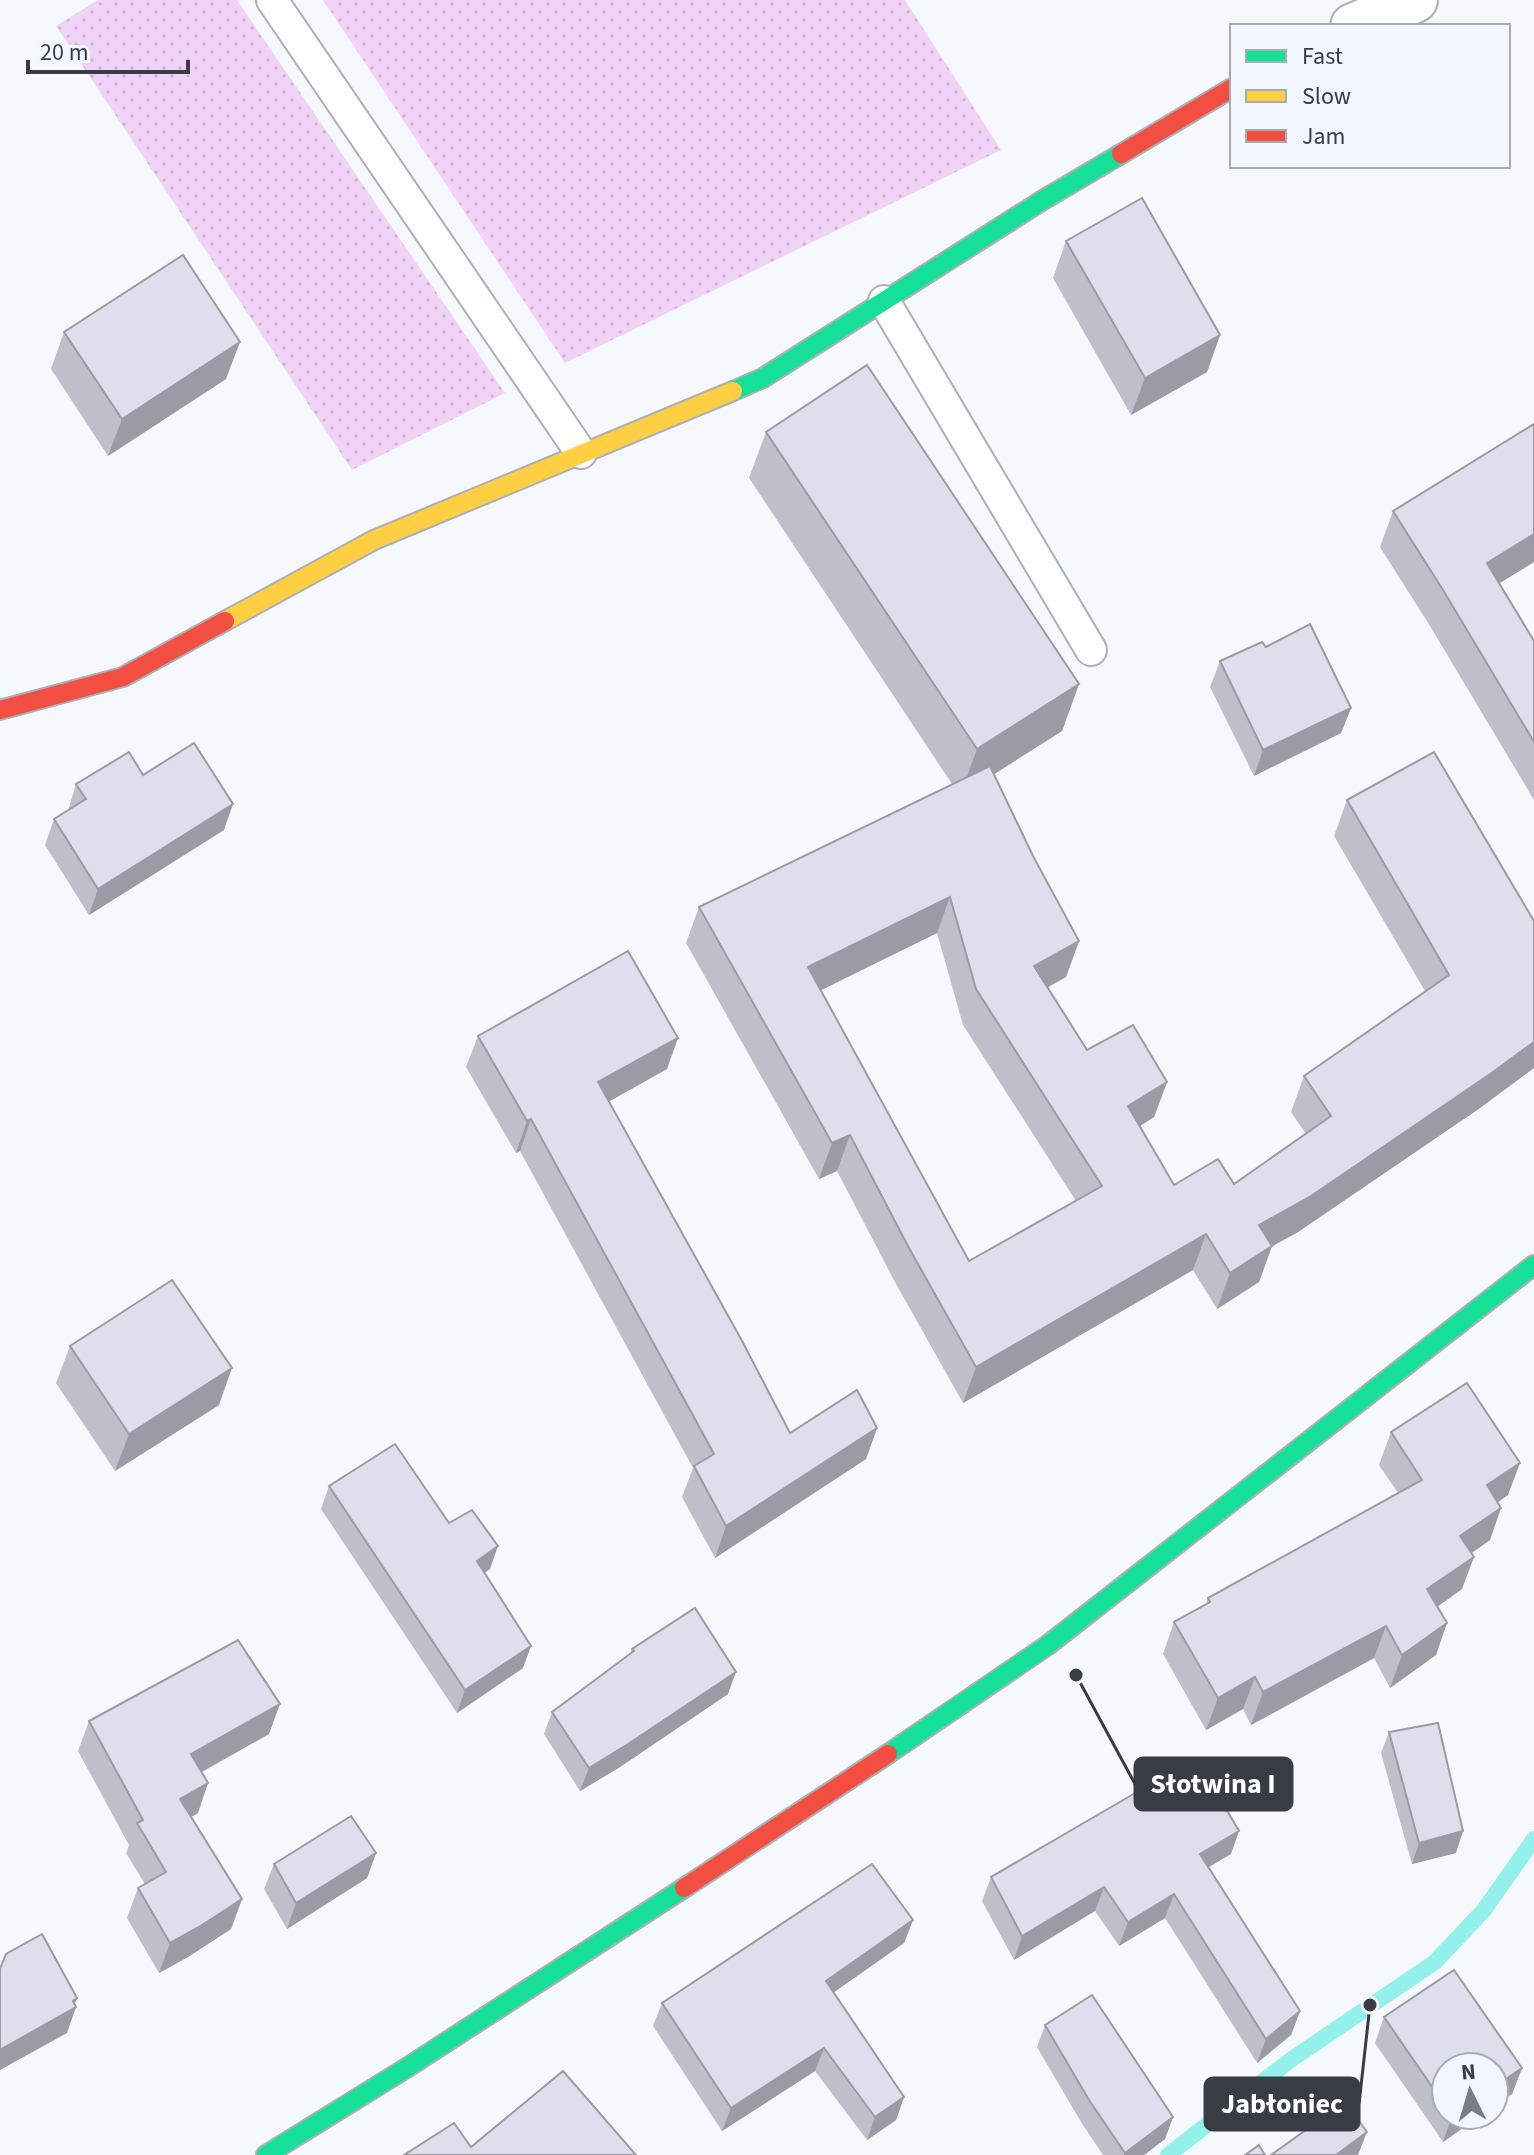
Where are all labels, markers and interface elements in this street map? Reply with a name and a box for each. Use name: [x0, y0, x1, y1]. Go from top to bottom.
scale bar: [28, 24, 188, 74]
legend: [1230, 24, 1510, 168]
text: 20 m: [40, 35, 89, 70]
text: Fast: [1302, 39, 1343, 74]
text: Slow: [1302, 79, 1351, 114]
text: Jam: [1302, 119, 1346, 154]
callout: Słotwina I: [1135, 1758, 1292, 1810]
text: Słotwina I: [1150, 1764, 1276, 1804]
north arrow: [1430, 2051, 1510, 2131]
text: N: [1460, 2055, 1477, 2089]
callout: Jabłoniec: [1205, 2078, 1359, 2130]
text: Jabłoniec: [1221, 2084, 1343, 2124]

